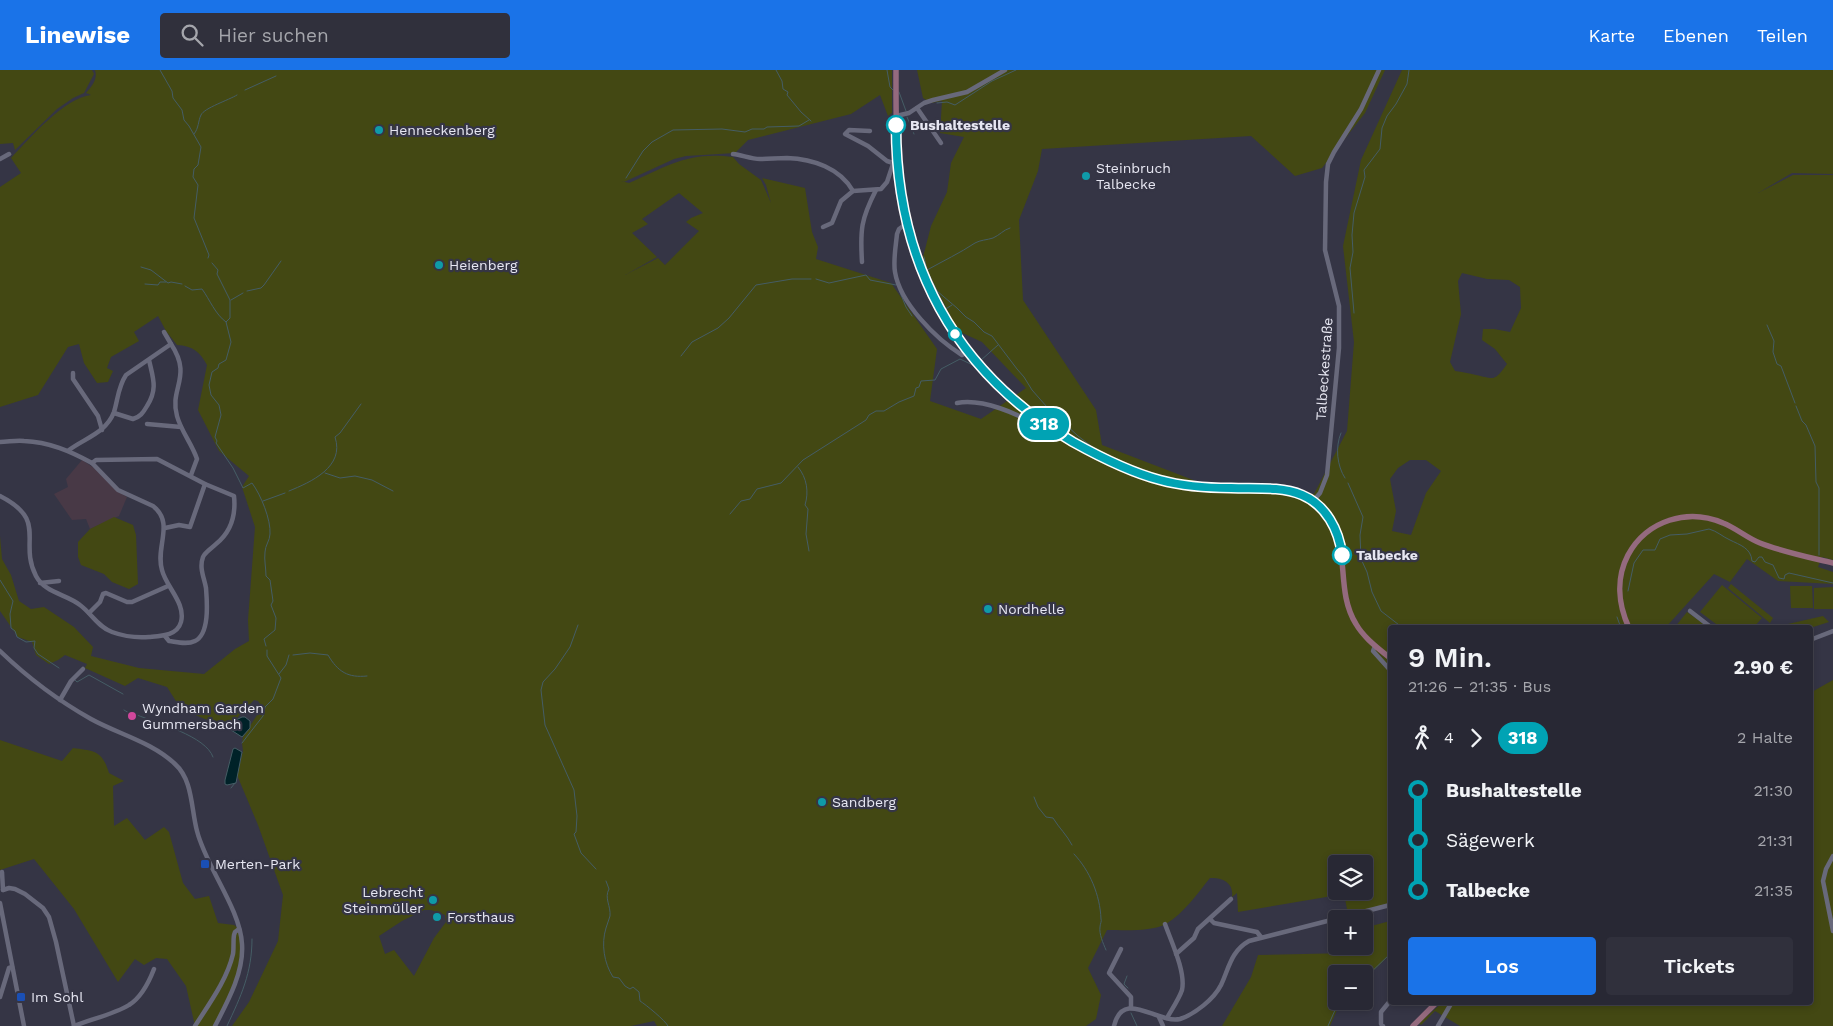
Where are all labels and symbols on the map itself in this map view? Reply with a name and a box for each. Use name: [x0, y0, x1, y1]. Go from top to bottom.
marker: Bushaltestelle: [886, 115, 906, 135]
place label: Bushaltestelle: [910, 117, 1010, 133]
place label: Henneckenberg: [389, 122, 495, 138]
marker: Henneckenberg: [373, 124, 385, 136]
place label: Steinbruch Talbecke: [1096, 160, 1171, 192]
marker: Steinbruch Talbecke: [1080, 170, 1092, 182]
place label: Heienberg: [449, 257, 518, 273]
marker: Heienberg: [433, 259, 445, 271]
street label: Talbeckestraße: [1312, 317, 1336, 421]
unlabelled marker: [948, 327, 962, 341]
line badge: 318: [1015, 408, 1073, 440]
marker: Talbecke: [1332, 545, 1352, 565]
place label: Talbecke: [1356, 547, 1418, 563]
place label: Nordhelle: [998, 601, 1064, 617]
marker: Nordhelle: [982, 603, 994, 615]
place label: Wyndham Garden Gummersbach: [142, 700, 264, 732]
marker: Wyndham Garden Gummersbach: [126, 710, 138, 722]
place label: Sandberg: [832, 794, 896, 810]
marker: Sandberg: [816, 796, 828, 808]
place label: Merten-Park: [215, 856, 300, 872]
marker: Merten-Park: [199, 858, 211, 870]
place label: Lebrecht Steinmüller: [343, 884, 423, 916]
marker: Lebrecht Steinmüller: [427, 894, 439, 906]
place label: Forsthaus: [447, 909, 514, 925]
marker: Forsthaus: [431, 911, 443, 923]
place label: Im Sohl: [31, 989, 84, 1005]
marker: Im Sohl: [15, 991, 27, 1003]

